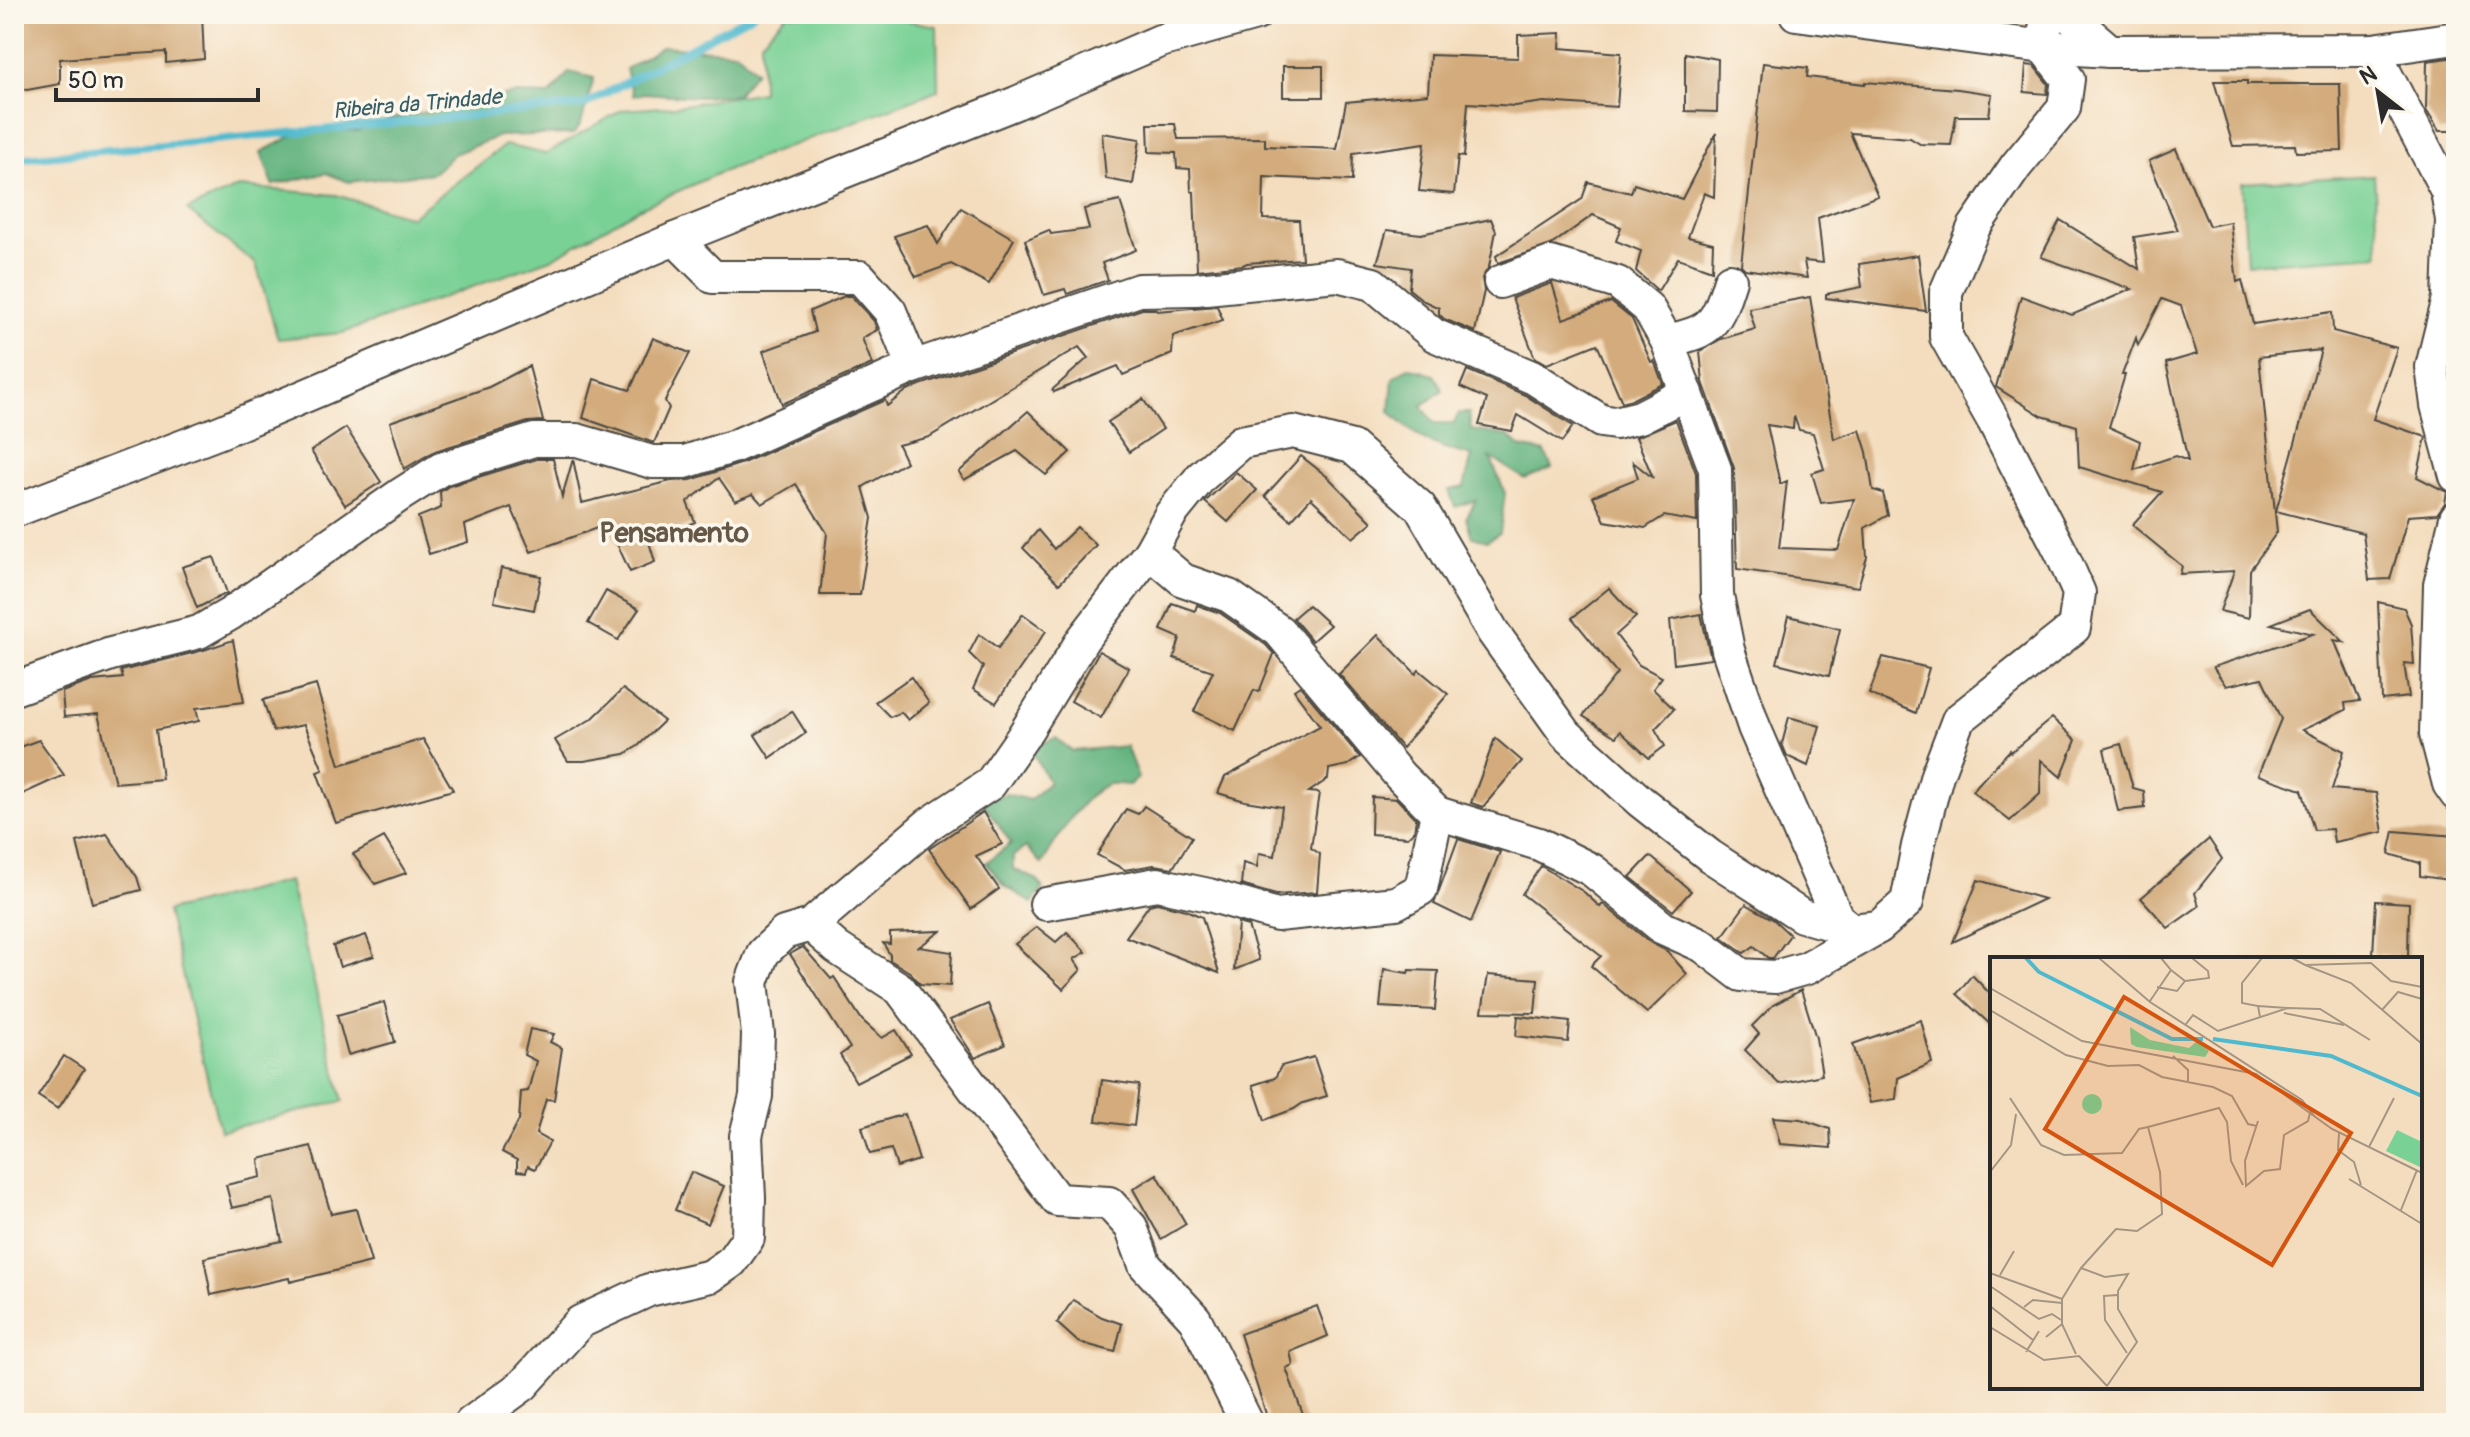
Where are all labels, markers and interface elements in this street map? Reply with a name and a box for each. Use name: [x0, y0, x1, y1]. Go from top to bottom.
scale bar: [56, 52, 258, 102]
north arrow: [2338, 52, 2418, 132]
text: N: [2355, 60, 2382, 92]
text: 50 m: [68, 66, 124, 95]
water label: Ribeira da Trindade: [332, 82, 505, 125]
district label: Pensamento: [599, 516, 749, 551]
inset map: [1990, 957, 2422, 1389]

